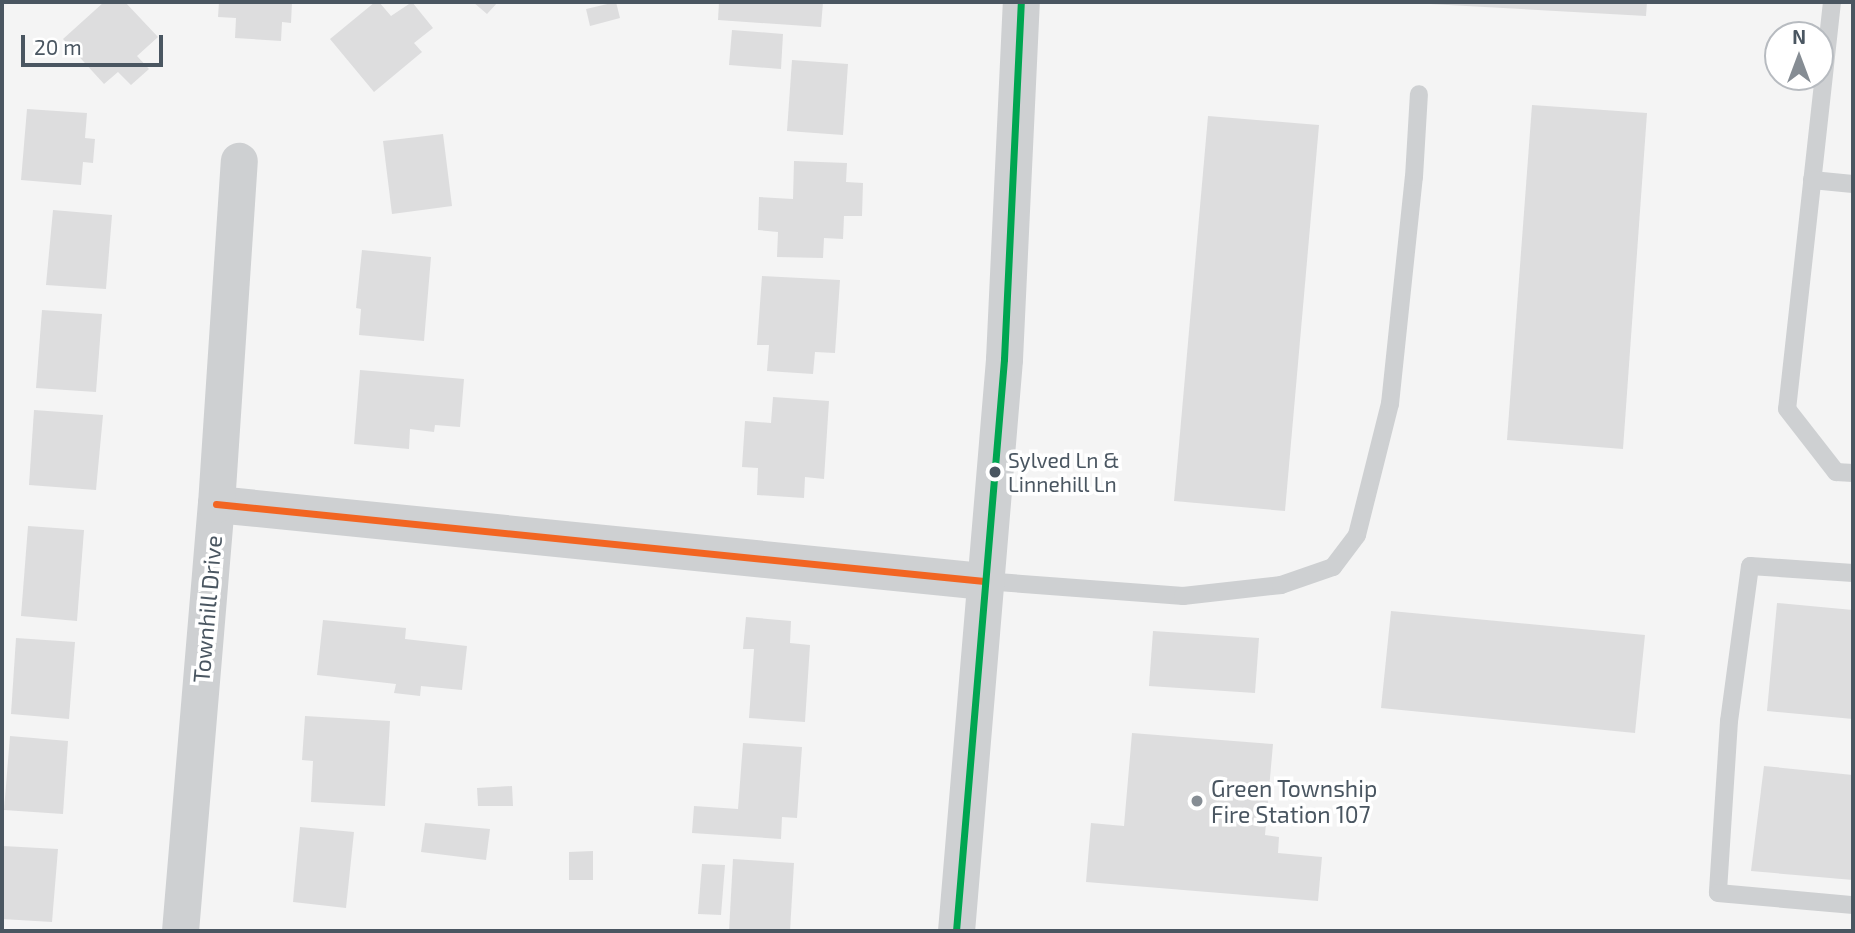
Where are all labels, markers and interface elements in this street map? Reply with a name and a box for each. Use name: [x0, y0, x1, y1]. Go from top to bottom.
scale bar: [24, 21, 166, 65]
north arrow: [1764, 21, 1834, 91]
text: N: [1792, 25, 1806, 48]
text: 20 m: [34, 34, 82, 59]
place label: Sylved Ln & Linnehill Ln: [1008, 447, 1119, 497]
marker: Sylved Ln & Linnehill Ln: [988, 465, 1002, 479]
street label: Townhill Drive: [187, 534, 227, 684]
place label: Green Township Fire Station 107: [1211, 774, 1378, 828]
marker: Green Township Fire Station 107: [1189, 793, 1205, 809]

